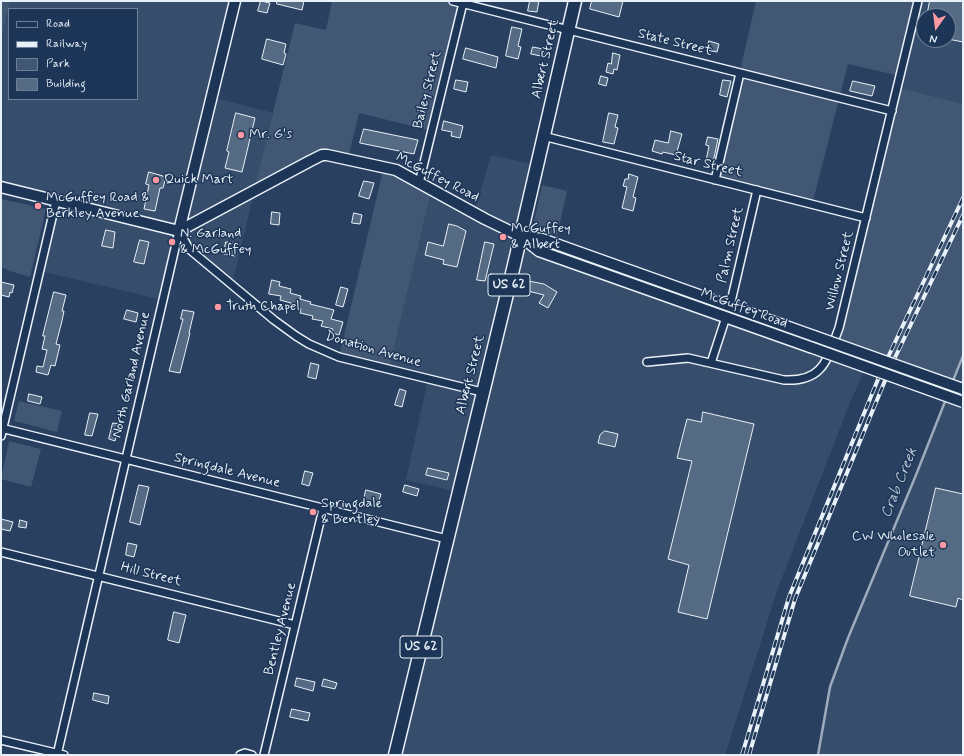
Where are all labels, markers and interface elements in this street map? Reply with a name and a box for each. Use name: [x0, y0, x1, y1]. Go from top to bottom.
legend: [8, 8, 138, 100]
north arrow: [916, 8, 956, 48]
text: Road: [46, 16, 70, 32]
street label: Albert Street: [529, 18, 563, 100]
street label: State Street: [636, 26, 714, 60]
text: N: [928, 31, 939, 46]
text: Railway: [46, 36, 87, 52]
street label: Bailey Street: [410, 49, 446, 131]
text: Park: [46, 56, 70, 72]
text: Building: [46, 76, 86, 92]
place label: Mr. G's: [249, 127, 292, 143]
marker: Mr. G's: [236, 130, 246, 140]
street label: Star Street: [672, 148, 744, 182]
street label: McGuffey Road: [392, 150, 482, 206]
place label: Quick Mart: [164, 172, 233, 188]
marker: Quick Mart: [151, 175, 161, 185]
place label: McGuffey Road & Berkley Avenue: [46, 190, 149, 222]
marker: McGuffey Road & Berkley Avenue: [33, 201, 43, 211]
street label: Palm Street: [714, 205, 748, 285]
place label: McGuffey & Albert: [511, 221, 571, 254]
place label: N. Garland & McGuffey: [180, 226, 251, 258]
street label: Willow Street: [822, 230, 858, 312]
marker: McGuffey & Albert: [498, 232, 508, 242]
marker: N. Garland & McGuffey: [167, 237, 177, 247]
road number: US 62: [488, 274, 530, 296]
street label: McGuffey Road: [698, 285, 790, 333]
place label: Truth Chapel: [226, 299, 300, 315]
marker: Truth Chapel: [213, 302, 223, 312]
street label: North Garland Avenue: [109, 310, 155, 440]
street label: Donation Avenue: [323, 328, 423, 372]
street label: Albert Street: [453, 334, 489, 416]
water label: Crab Creek: [878, 445, 922, 521]
street label: Springdale Avenue: [172, 450, 282, 492]
place label: Springdale & Bentley: [321, 496, 382, 528]
marker: Springdale & Bentley: [308, 507, 318, 517]
place label: CW Wholesale Outlet: [852, 529, 935, 562]
marker: CW Wholesale Outlet: [938, 540, 948, 550]
street label: Hill Street: [119, 559, 183, 591]
street label: Bentley Avenue: [261, 581, 301, 677]
road number: US 62: [400, 636, 442, 658]

